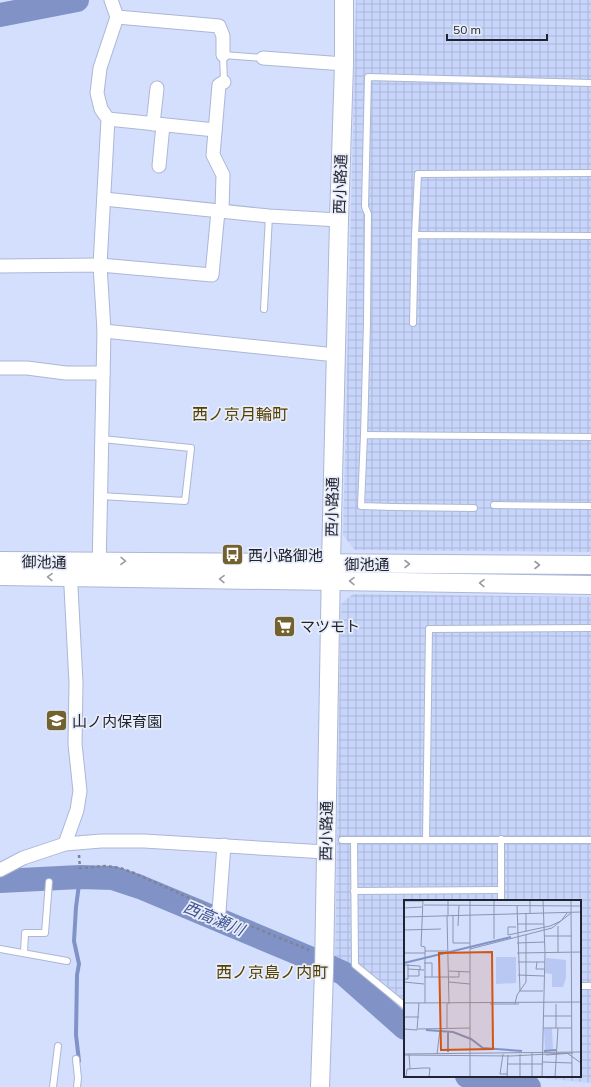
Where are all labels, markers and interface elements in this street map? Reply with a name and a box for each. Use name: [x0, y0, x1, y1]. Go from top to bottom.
scale bar: [447, 16, 547, 42]
text: 50 m: [453, 22, 481, 37]
street label: 西小路通: [329, 154, 351, 214]
district label: 西ノ京月輪町: [192, 404, 288, 424]
street label: 西小路通: [322, 477, 342, 537]
bus stop icon: 西小路御池: [220, 542, 246, 568]
place label: 西小路御池: [248, 546, 323, 565]
street label: 御池通: [21, 552, 67, 572]
street label: 御池通: [344, 555, 390, 574]
one-way arrow: [120, 557, 126, 565]
one-way arrow: [404, 560, 410, 568]
one-way arrow: [534, 561, 540, 569]
one-way arrow: [47, 573, 53, 581]
one-way arrow: [219, 575, 225, 583]
one-way arrow: [349, 576, 355, 585]
one-way arrow: [479, 579, 485, 587]
supermarket icon: マツモト: [272, 613, 298, 639]
place label: マツモト: [300, 617, 360, 636]
school or university icon: 山ノ内保育園: [44, 708, 70, 734]
place label: 山ノ内保育園: [72, 712, 162, 731]
street label: 西小路通: [316, 801, 336, 861]
water label: 西高瀬川: [181, 896, 249, 940]
inset map: [404, 900, 581, 1077]
district label: 西ノ京島ノ内町: [216, 962, 328, 982]

